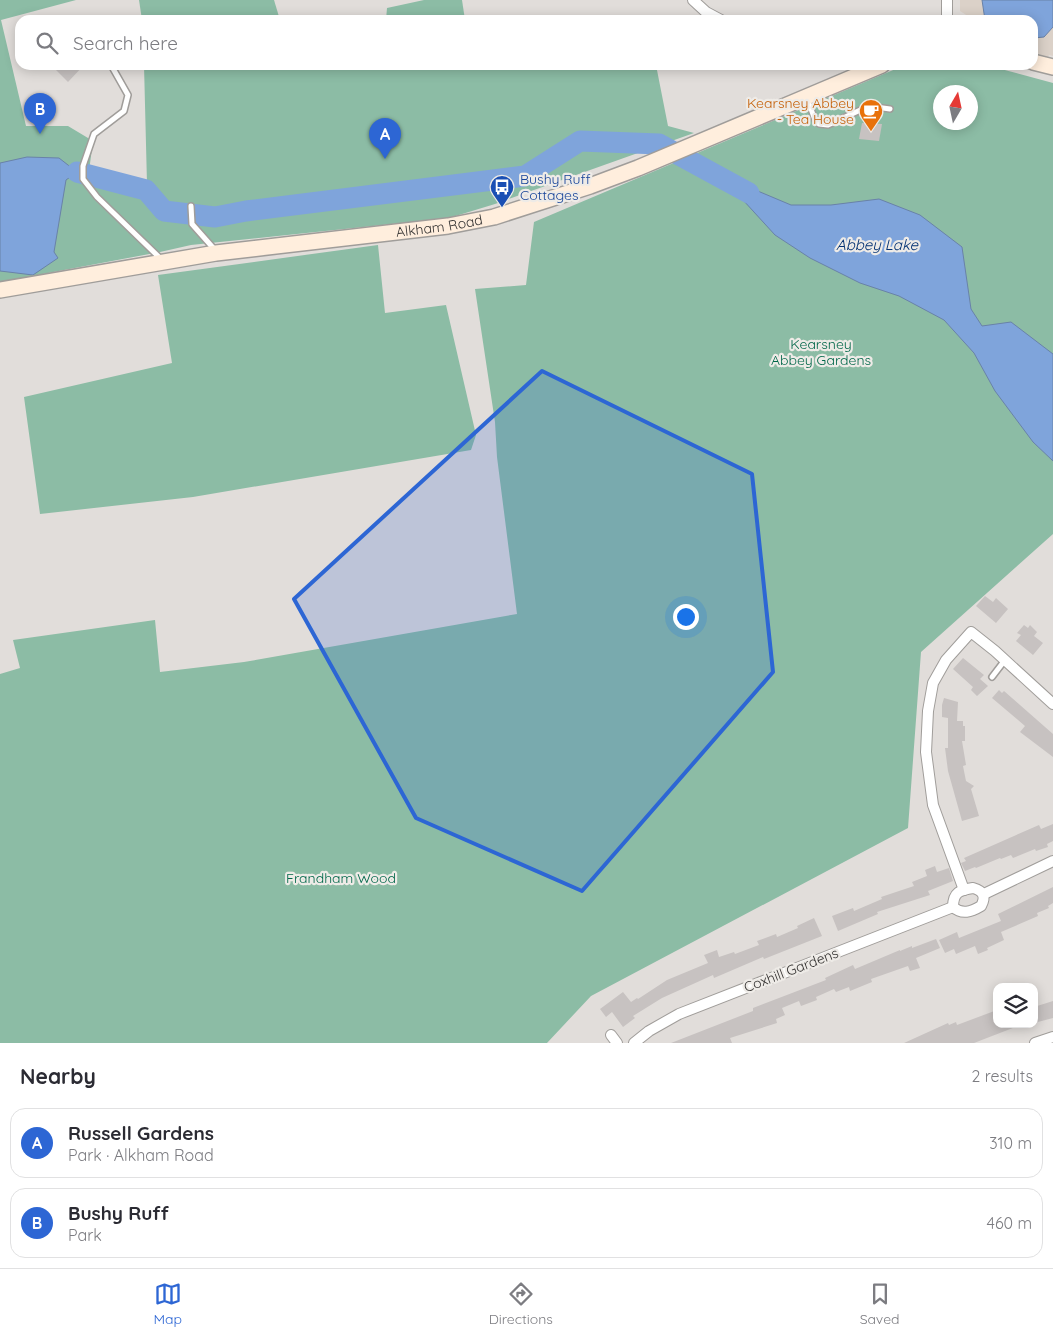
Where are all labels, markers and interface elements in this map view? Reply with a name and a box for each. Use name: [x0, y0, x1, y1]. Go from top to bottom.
search box: [15, 15, 1038, 70]
icon: search: [33, 29, 61, 57]
text: Search here: [73, 31, 178, 55]
north arrow: [933, 85, 978, 130]
pin: B: [24, 93, 56, 134]
place label: Kearsney Abbey - Tea House: [747, 94, 854, 128]
cafe icon: Kearsney Abbey - Tea House: [858, 98, 884, 132]
pin: A: [369, 118, 401, 159]
place label: Bushy Ruff Cottages: [520, 170, 591, 204]
bus stop icon: Bushy Ruff Cottages: [489, 174, 515, 208]
street label: Alkham Road: [395, 210, 484, 241]
water label: Abbey Lake: [836, 235, 919, 254]
park label: Kearsney Abbey Gardens: [771, 335, 871, 369]
your location: [673, 604, 699, 630]
park label: Frandham Wood: [286, 869, 396, 887]
street label: Coxhill Gardens: [741, 944, 841, 996]
map controls: [993, 983, 1038, 1028]
button: layers: [993, 983, 1038, 1028]
text: Nearby: [20, 1063, 96, 1089]
text: 2 results: [971, 1066, 1033, 1086]
text: Russell Gardens: [68, 1121, 214, 1145]
text: A: [32, 1133, 42, 1153]
text: 310 m: [989, 1133, 1032, 1153]
text: Park · Alkham Road: [68, 1145, 214, 1165]
text: Bushy Ruff: [68, 1201, 169, 1225]
text: B: [32, 1213, 42, 1233]
text: 460 m: [986, 1213, 1032, 1233]
text: Park: [68, 1225, 102, 1245]
tab: Map: [153, 1280, 182, 1328]
tab: Directions: [489, 1280, 553, 1328]
tab: Saved: [860, 1280, 900, 1328]

